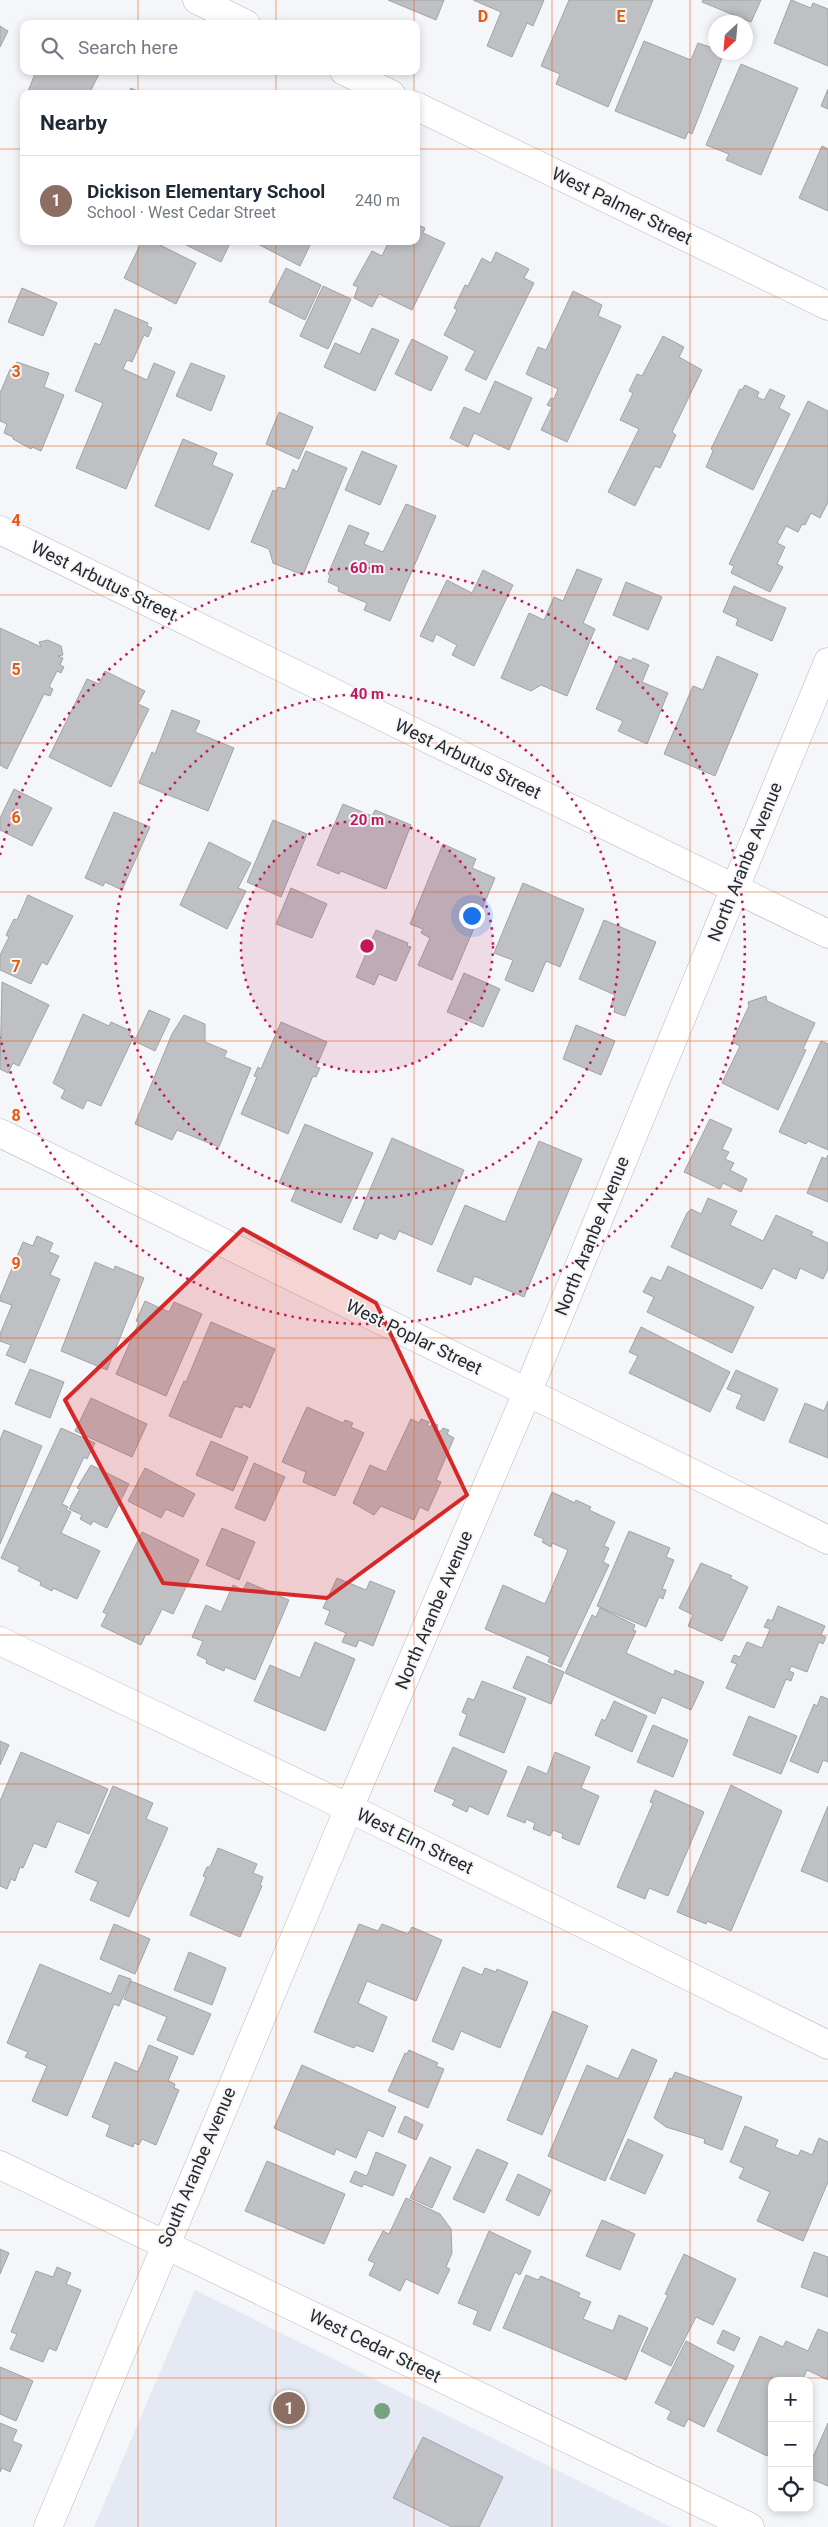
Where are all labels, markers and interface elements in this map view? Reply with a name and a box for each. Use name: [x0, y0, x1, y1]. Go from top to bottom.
text: D: [478, 7, 488, 26]
text: E: [617, 7, 626, 26]
north arrow: [708, 15, 753, 60]
search box: [20, 20, 420, 75]
icon: search: [38, 34, 66, 62]
text: Search here: [78, 36, 178, 59]
text: Nearby: [40, 111, 107, 135]
street label: West Palmer Street: [549, 162, 696, 249]
text: Dickison Elementary School: [87, 180, 325, 203]
text: 1: [51, 191, 61, 210]
text: 240 m: [355, 191, 400, 210]
text: School · West Cedar Street: [87, 203, 276, 222]
text: 3: [11, 362, 21, 381]
text: 4: [11, 511, 21, 530]
street label: West Arbutus Street: [28, 536, 181, 625]
text: 60 m: [350, 559, 384, 577]
text: 5: [11, 660, 21, 679]
text: 40 m: [350, 685, 384, 703]
street label: West Arbutus Street: [392, 714, 545, 803]
street label: North Aranbe Avenue: [703, 779, 786, 945]
text: 6: [11, 808, 21, 827]
text: 20 m: [350, 811, 384, 829]
your location: [459, 903, 485, 929]
centre of rings: [358, 937, 376, 955]
text: 7: [11, 957, 21, 976]
text: 8: [11, 1106, 21, 1125]
street label: North Aranbe Avenue: [550, 1153, 633, 1319]
text: 9: [11, 1254, 21, 1273]
street label: West Poplar Street: [343, 1295, 486, 1379]
street label: North Aranbe Avenue: [391, 1527, 476, 1692]
street label: West Elm Street: [353, 1803, 477, 1878]
street label: South Aranbe Avenue: [153, 2084, 240, 2250]
street label: West Cedar Street: [306, 2305, 445, 2387]
map controls: [768, 2377, 813, 2512]
button: +: [768, 2377, 813, 2422]
pin: 1: [273, 2389, 305, 2427]
button: −: [768, 2422, 813, 2467]
button: locate: [768, 2467, 813, 2512]

